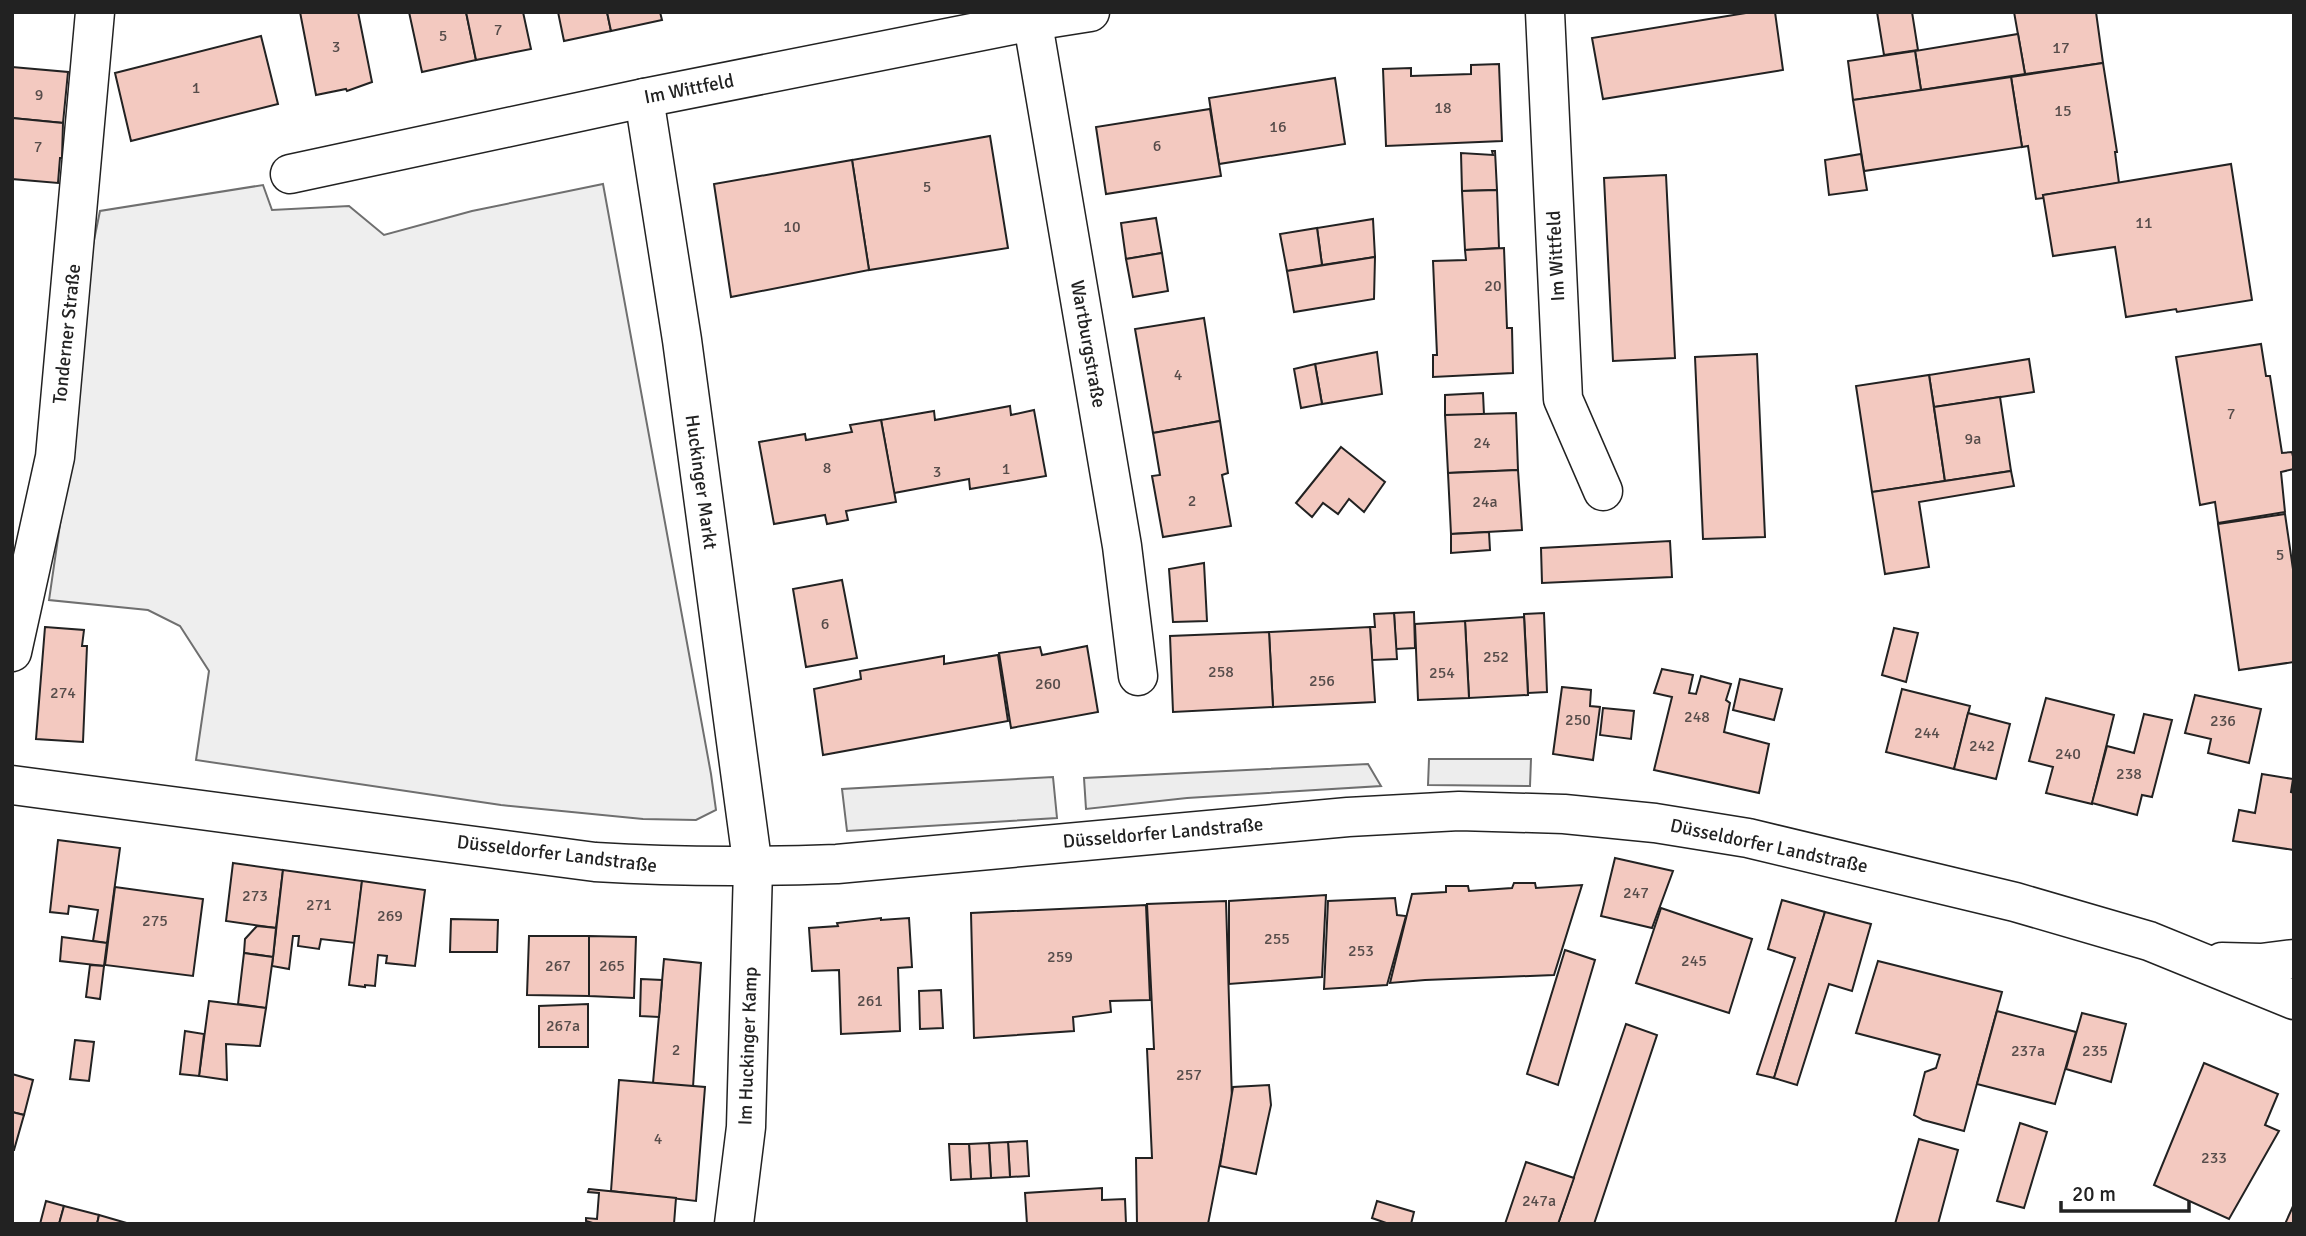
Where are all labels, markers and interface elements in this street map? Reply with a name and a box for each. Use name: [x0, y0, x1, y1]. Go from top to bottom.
house number: 7: [494, 20, 502, 40]
house number: 5: [439, 26, 447, 46]
house number: 3: [332, 37, 340, 57]
house number: 17: [2052, 38, 2070, 58]
street label: Im Wittfeld: [642, 69, 736, 109]
house number: 1: [192, 78, 200, 98]
house number: 9: [35, 85, 43, 105]
house number: 18: [1434, 98, 1452, 118]
house number: 15: [2054, 101, 2072, 121]
house number: 16: [1269, 117, 1287, 137]
house number: 6: [1153, 136, 1161, 156]
house number: 7: [34, 137, 42, 157]
house number: 5: [923, 177, 931, 197]
street label: Im Wittfeld: [1542, 210, 1570, 302]
house number: 11: [2135, 213, 2153, 233]
house number: 10: [783, 217, 801, 237]
street label: Tonderner Straße: [48, 263, 86, 405]
house number: 20: [1484, 276, 1502, 296]
street label: Wartburgstraße: [1065, 278, 1111, 410]
house number: 4: [1174, 365, 1183, 385]
house number: 7: [2227, 404, 2235, 424]
street label: Huckinger Markt: [680, 413, 722, 551]
house number: 9a: [1965, 429, 1981, 449]
house number: 24: [1473, 433, 1491, 453]
house number: 8: [823, 458, 831, 478]
house number: 1: [1002, 459, 1010, 479]
house number: 3: [933, 462, 941, 482]
house number: 2: [1188, 491, 1196, 511]
house number: 24a: [1472, 492, 1498, 512]
house number: 5: [2276, 545, 2284, 565]
house number: 6: [821, 614, 829, 634]
house number: 252: [1483, 647, 1509, 667]
house number: 258: [1208, 662, 1234, 682]
house number: 254: [1429, 663, 1455, 683]
house number: 256: [1309, 671, 1335, 691]
house number: 260: [1035, 674, 1061, 694]
house number: 274: [50, 683, 76, 703]
house number: 248: [1684, 707, 1710, 727]
house number: 250: [1565, 710, 1591, 730]
house number: 236: [2210, 711, 2236, 731]
house number: 244: [1914, 723, 1940, 743]
house number: 242: [1969, 736, 1995, 756]
house number: 240: [2055, 744, 2081, 764]
house number: 238: [2116, 764, 2142, 784]
street label: Düsseldorfer Landstraße: [1062, 812, 1264, 854]
street label: Düsseldorfer Landstraße: [1668, 813, 1870, 879]
street label: Düsseldorfer Landstraße: [456, 830, 658, 878]
house number: 247: [1623, 883, 1649, 903]
house number: 273: [242, 886, 268, 906]
house number: 271: [306, 895, 332, 915]
house number: 269: [377, 906, 403, 926]
house number: 275: [142, 911, 168, 931]
house number: 255: [1264, 929, 1290, 949]
house number: 253: [1348, 941, 1374, 961]
house number: 259: [1047, 947, 1073, 967]
house number: 245: [1681, 951, 1707, 971]
house number: 267: [545, 956, 571, 976]
house number: 265: [599, 956, 625, 976]
street label: Im Huckinger Kamp: [733, 966, 763, 1126]
house number: 261: [857, 991, 883, 1011]
house number: 267a: [546, 1016, 580, 1036]
house number: 2: [672, 1040, 680, 1060]
house number: 237a: [2011, 1041, 2045, 1061]
house number: 235: [2082, 1041, 2108, 1061]
house number: 257: [1176, 1065, 1202, 1085]
house number: 4: [654, 1129, 663, 1149]
house number: 233: [2201, 1148, 2227, 1168]
scale bar: [2061, 1170, 2189, 1214]
text: 20 m: [2072, 1181, 2116, 1207]
house number: 247a: [1522, 1191, 1556, 1211]

